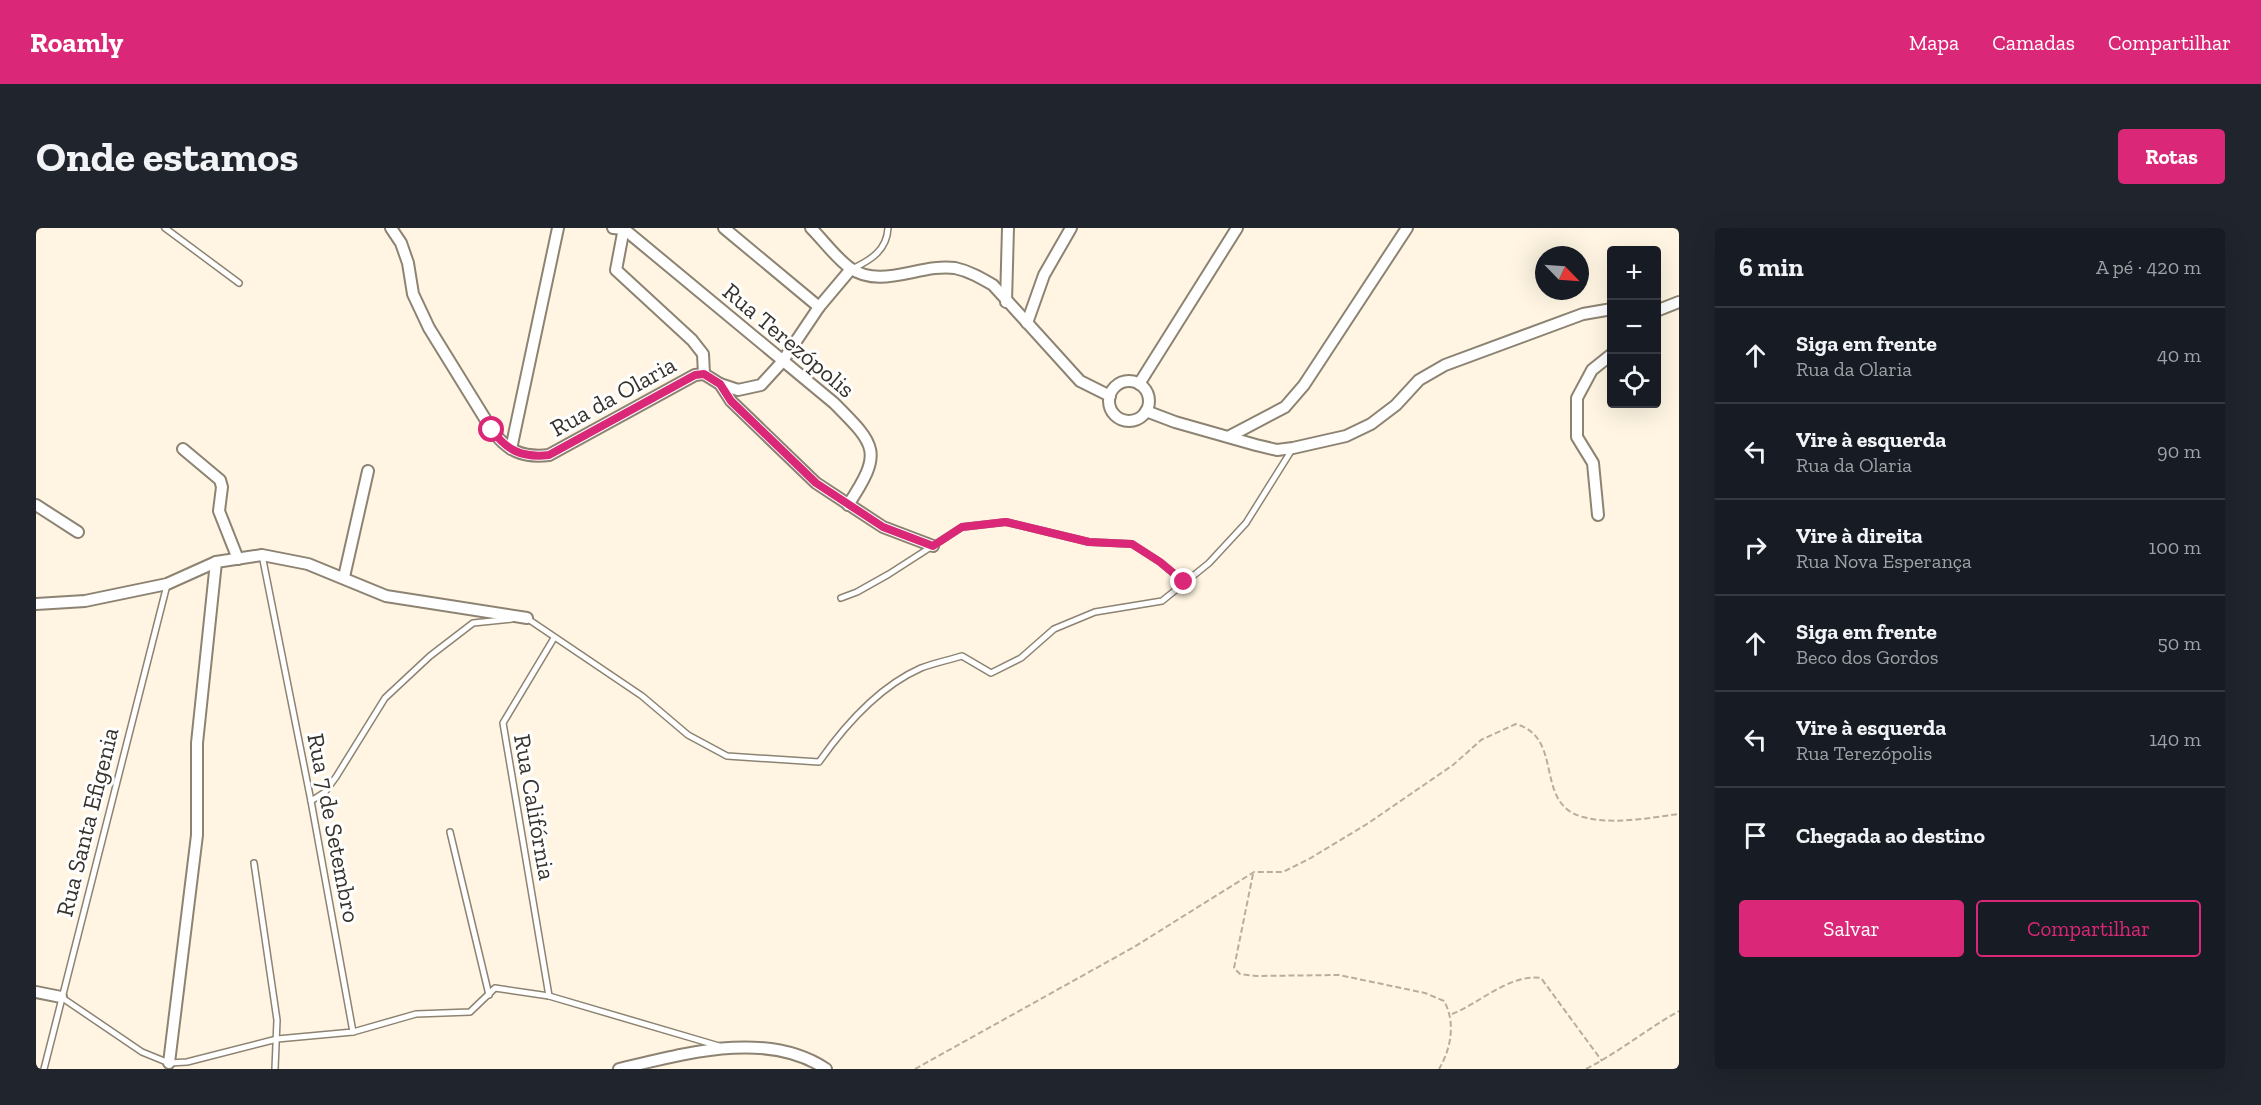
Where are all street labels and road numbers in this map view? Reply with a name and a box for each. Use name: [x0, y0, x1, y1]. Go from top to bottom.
street label: Rua Terezópolis: [717, 276, 861, 404]
street label: Rua da Olaria: [545, 349, 681, 442]
street label: Rua Santa Efigenia: [50, 724, 125, 919]
street label: Rua 7 de Setembro: [301, 731, 367, 925]
street label: Rua Califórnia: [508, 732, 562, 883]

